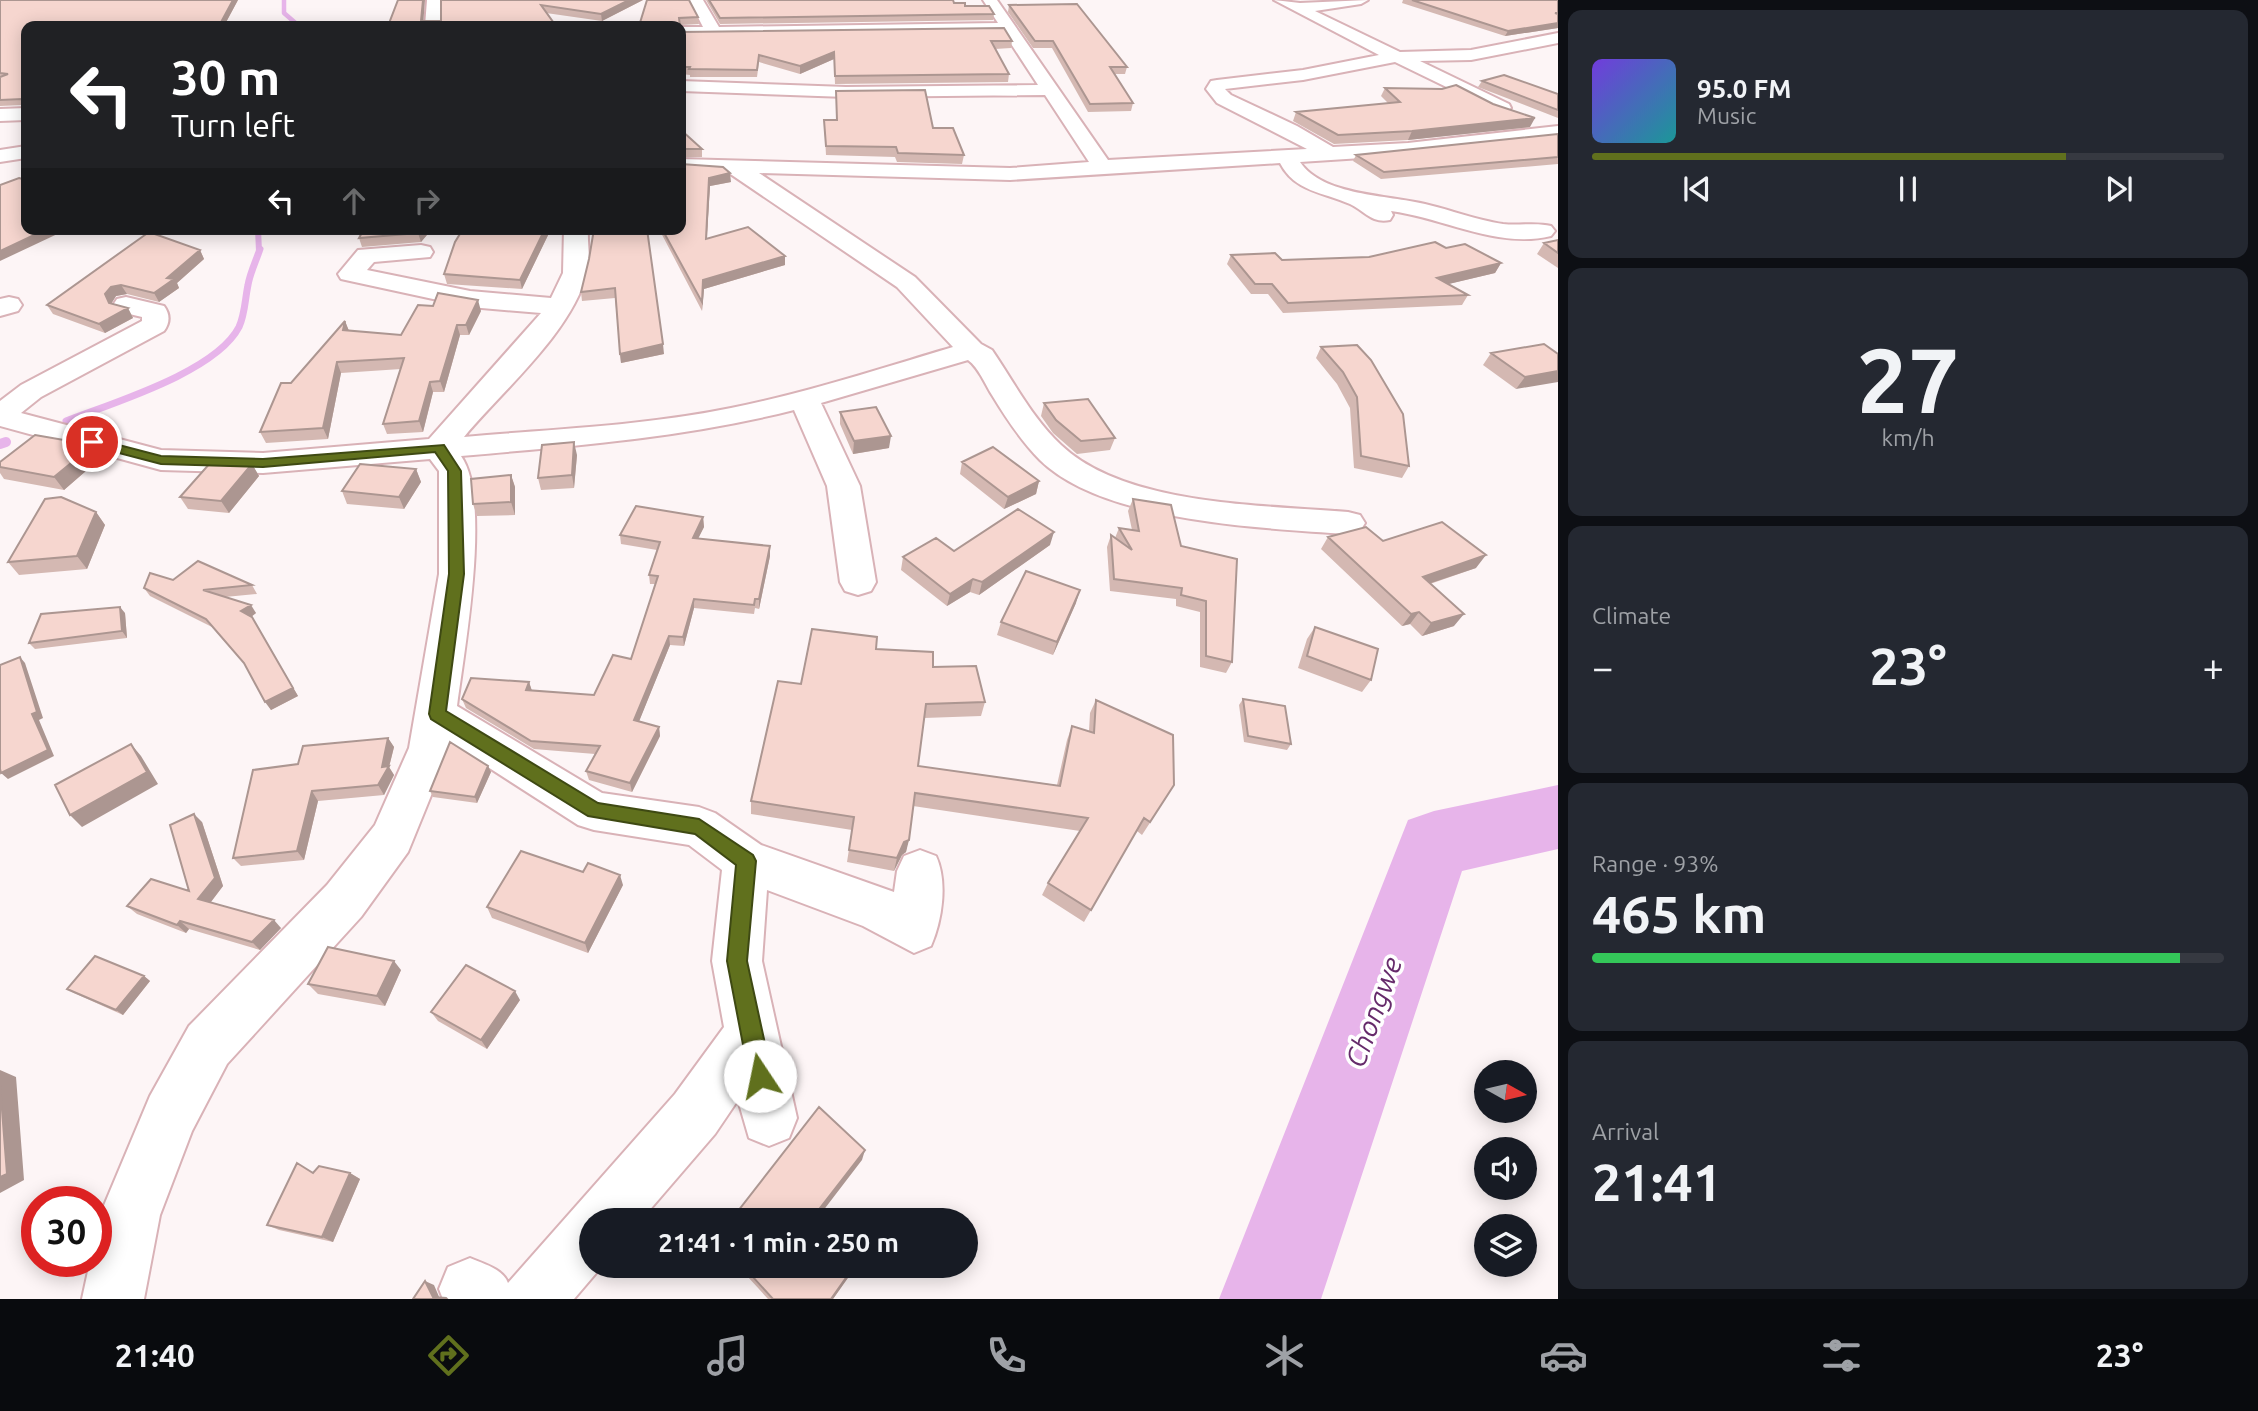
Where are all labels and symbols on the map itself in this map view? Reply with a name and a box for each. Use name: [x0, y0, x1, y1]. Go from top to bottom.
pin: [62, 412, 122, 472]
water label: Chongwe: [1339, 953, 1407, 1071]
position arrow: [723, 1039, 797, 1113]
north arrow: [1474, 1060, 1536, 1124]
speed limit sign: 30: [21, 1186, 112, 1277]

